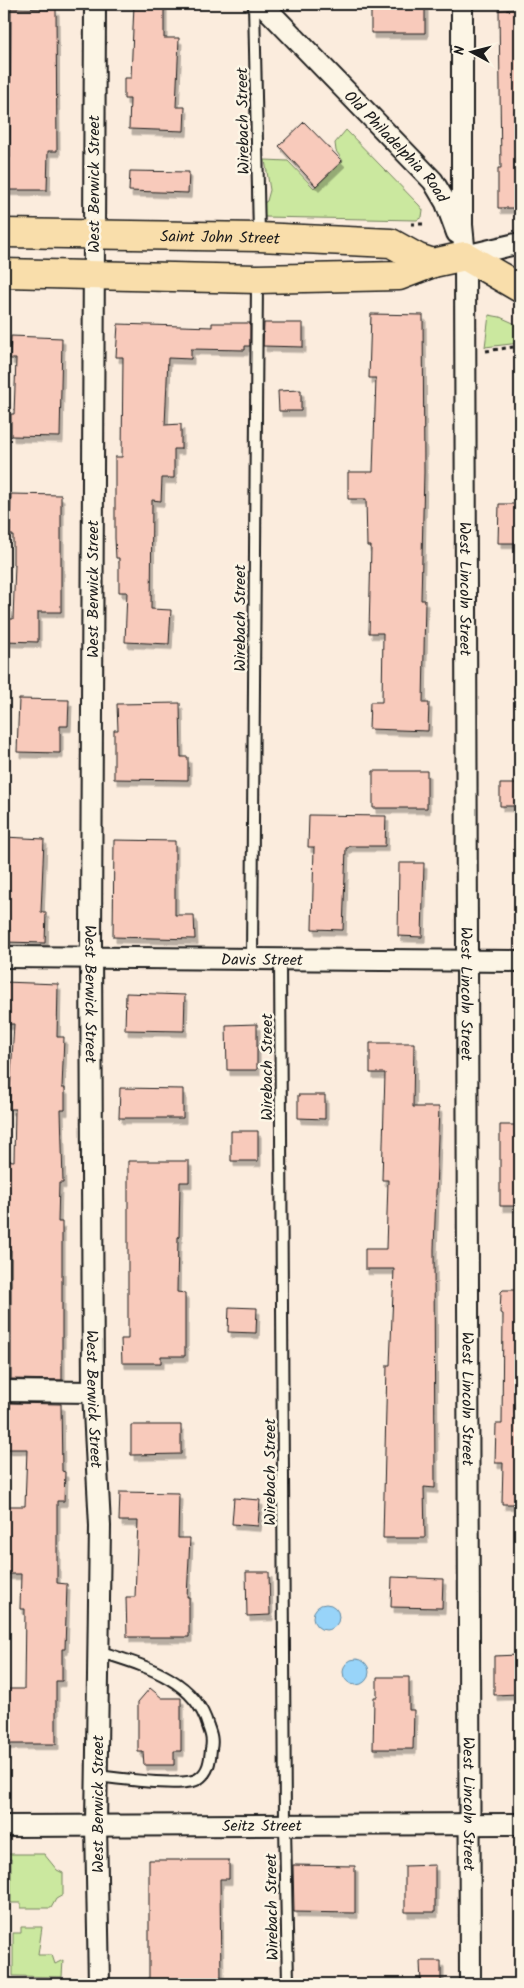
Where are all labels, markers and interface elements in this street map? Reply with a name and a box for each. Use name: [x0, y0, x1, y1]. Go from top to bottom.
north arrow: [446, 28, 496, 78]
text: N: [449, 45, 472, 56]
street label: Wirebach Street: [230, 66, 257, 175]
street label: Old Philadelphia Road: [337, 85, 455, 209]
street label: West Berwick Street: [82, 114, 107, 253]
street label: Saint John Street: [160, 224, 281, 252]
street label: West Berwick Street: [81, 519, 106, 658]
street label: West Lincoln Street: [452, 522, 477, 657]
street label: Wirebach Street: [228, 563, 253, 672]
street label: West Berwick Street: [77, 925, 103, 1064]
street label: West Lincoln Street: [453, 927, 478, 1062]
street label: Davis Street: [221, 948, 304, 973]
street label: Wirebach Street: [255, 1012, 280, 1121]
street label: West Berwick Street: [79, 1330, 108, 1469]
street label: West Lincoln Street: [454, 1332, 480, 1467]
street label: Wirebach Street: [258, 1417, 283, 1526]
street label: West Berwick Street: [86, 1734, 111, 1873]
street label: West Lincoln Street: [455, 1737, 481, 1872]
street label: Seitz Street: [222, 1814, 303, 1839]
street label: Wirebach Street: [259, 1852, 286, 1961]

